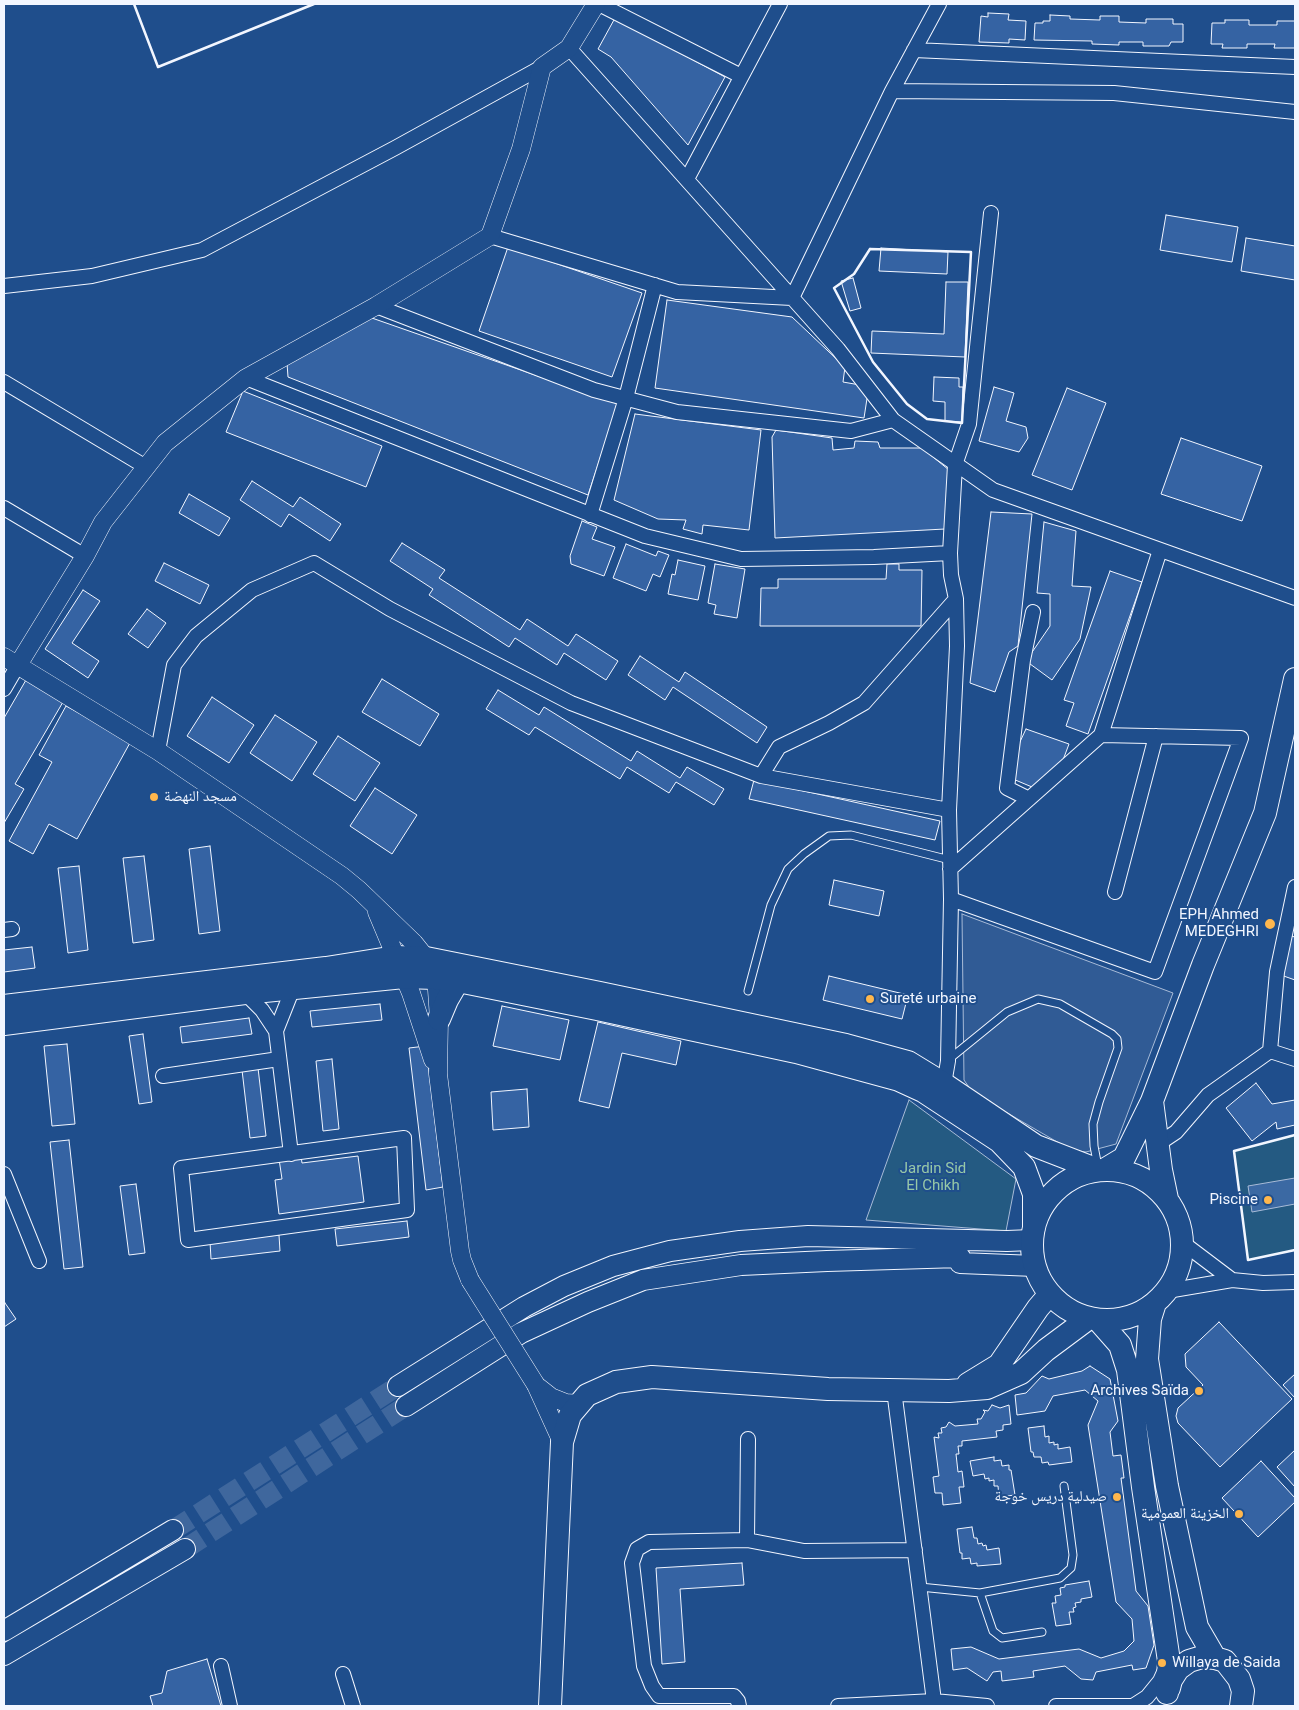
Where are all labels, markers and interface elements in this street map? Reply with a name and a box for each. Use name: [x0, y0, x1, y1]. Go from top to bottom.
place label: مسجد النهضة: [164, 788, 237, 806]
marker: مسجد النهضة: [148, 791, 160, 803]
place label: EPH Ahmed MEDEGHRI: [1179, 906, 1259, 941]
marker: EPH Ahmed MEDEGHRI: [1263, 917, 1277, 931]
place label: Sureté urbaine: [880, 990, 976, 1008]
marker: Sureté urbaine: [864, 993, 876, 1005]
park label: Jardin Sid El Chikh: [900, 1160, 966, 1195]
place label: Piscine: [1209, 1191, 1258, 1209]
marker: Piscine: [1262, 1194, 1274, 1206]
place label: Archives Saïda: [1091, 1382, 1189, 1400]
marker: Archives Saïda: [1193, 1385, 1205, 1397]
place label: صيدلية دريس خوجة: [995, 1488, 1107, 1506]
marker: صيدلية دريس خوجة: [1111, 1491, 1123, 1503]
place label: الخزينة العمومية: [1141, 1505, 1229, 1523]
marker: الخزينة العمومية: [1233, 1508, 1245, 1520]
place label: Willaya de Saida: [1172, 1654, 1281, 1672]
marker: Willaya de Saida: [1156, 1657, 1168, 1669]

